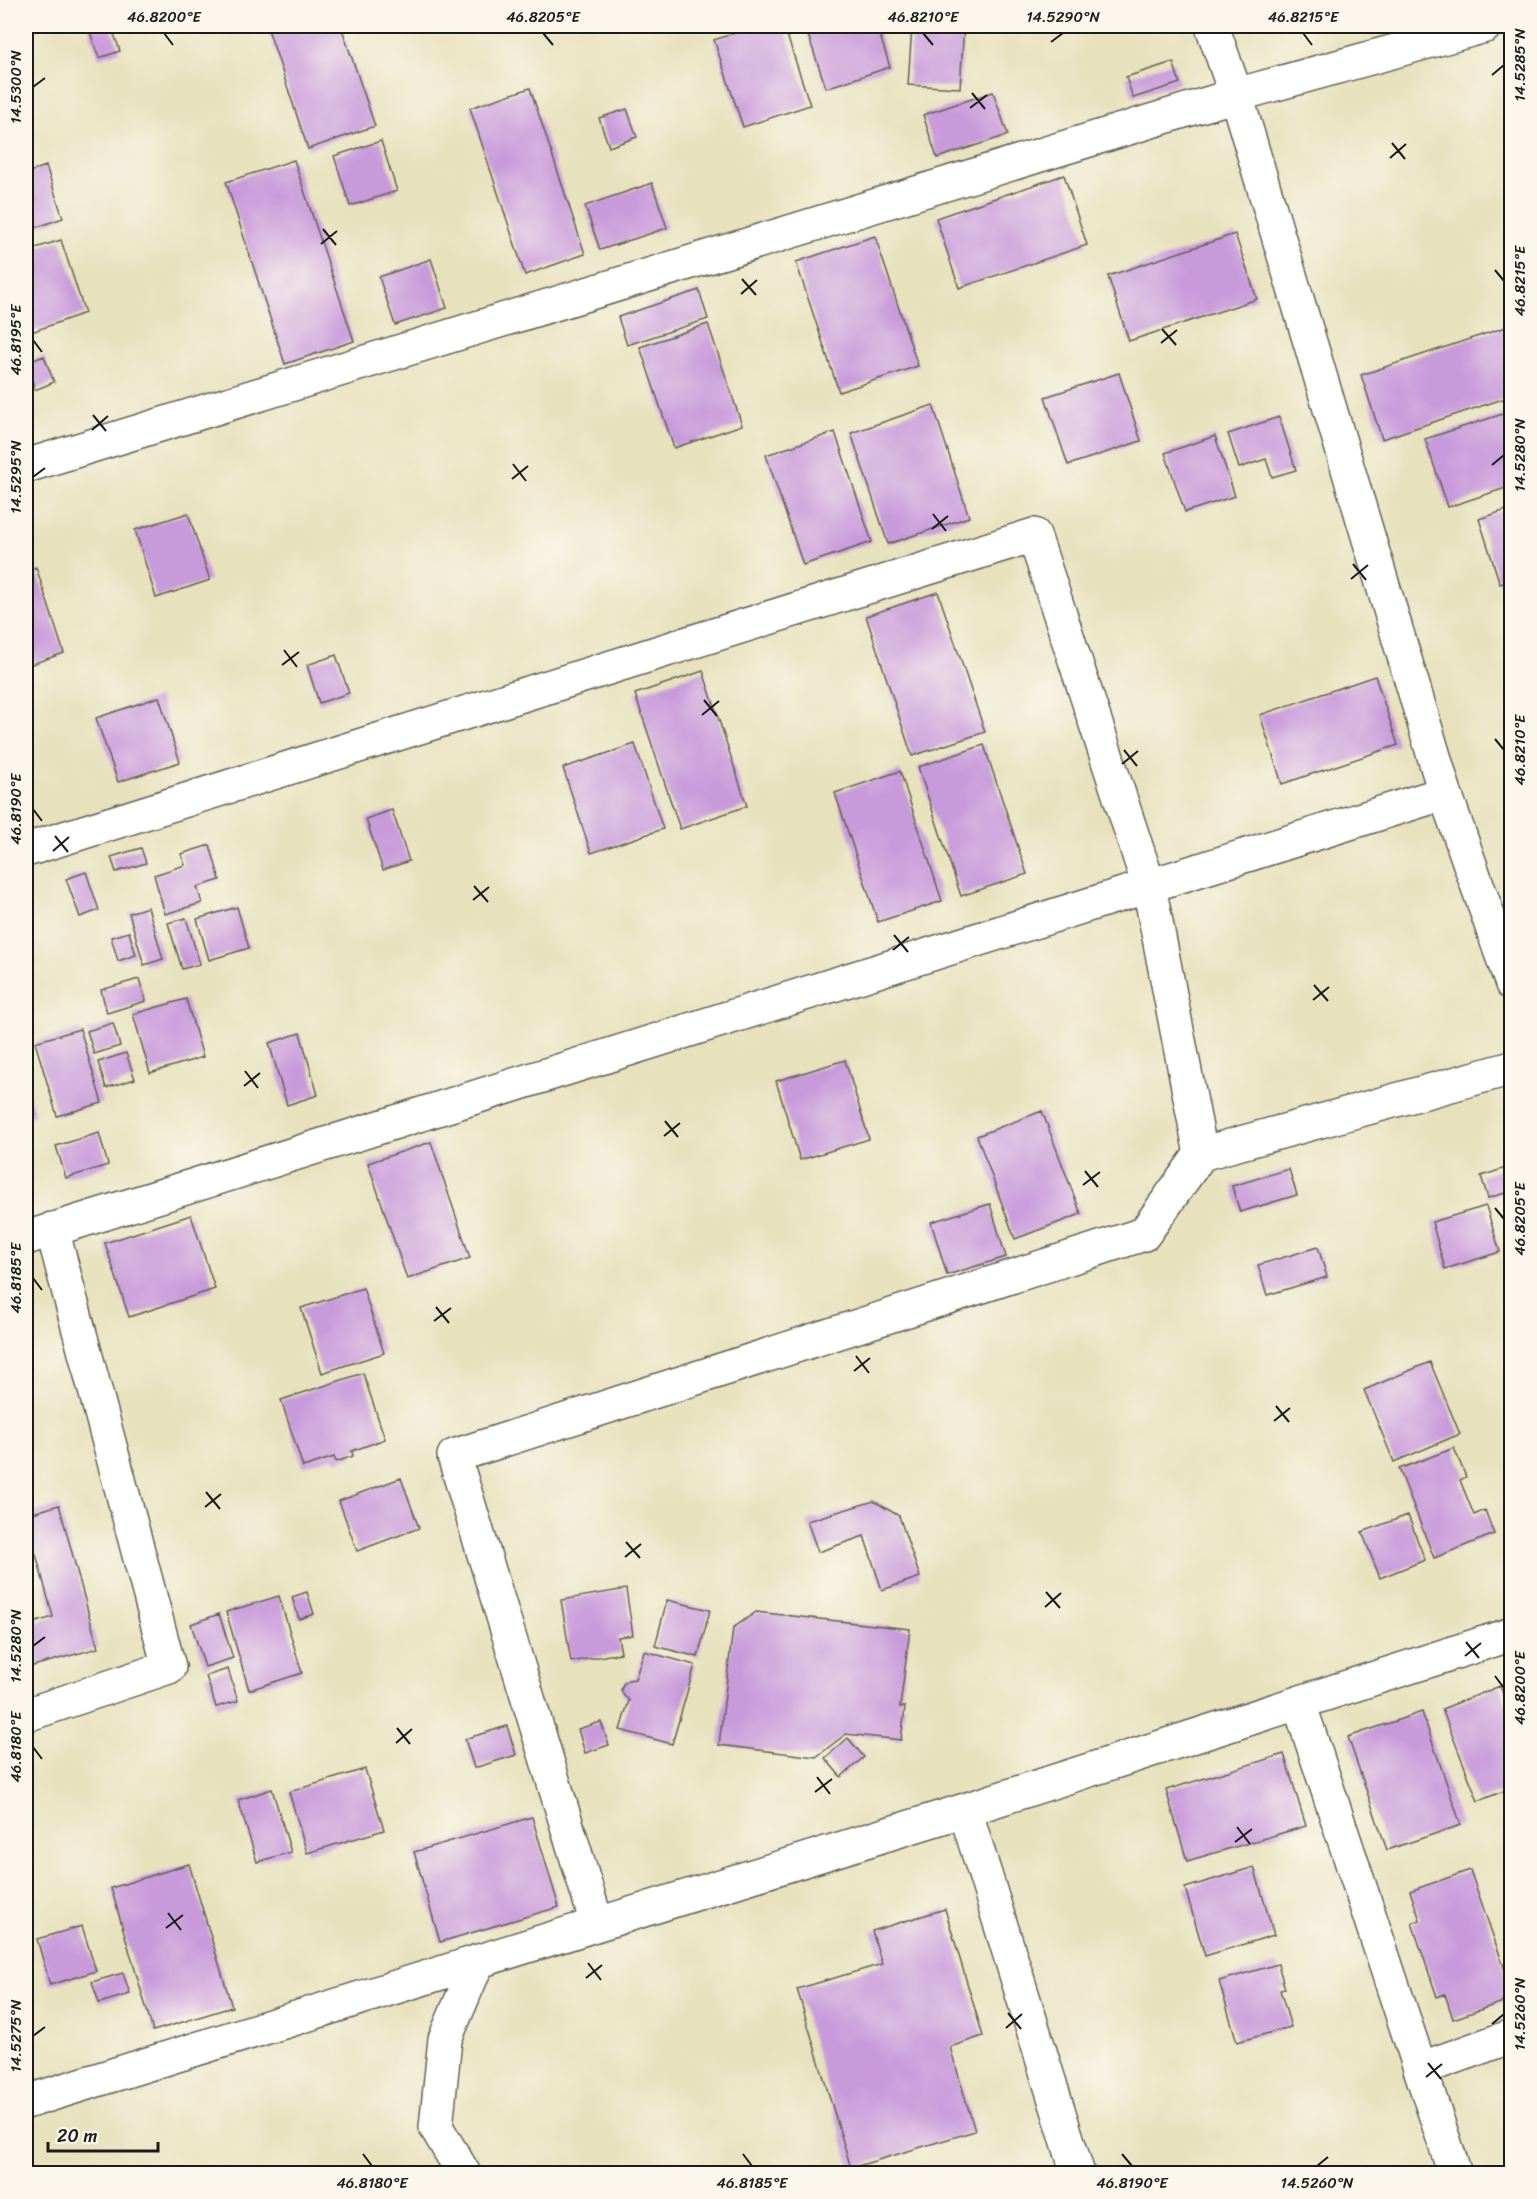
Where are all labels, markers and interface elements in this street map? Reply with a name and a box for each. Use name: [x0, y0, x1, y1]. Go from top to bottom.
text: 46.8200°E: [127, 4, 203, 30]
text: 46.8205°E: [506, 4, 581, 30]
text: 46.8210°E: [888, 4, 960, 30]
text: 14.5290°N: [1026, 4, 1100, 30]
text: 46.8215°E: [1268, 4, 1340, 30]
text: 14.5285°N: [1507, 28, 1533, 102]
text: 14.5300°N: [3, 50, 29, 124]
text: 46.8215°E: [1507, 244, 1533, 316]
text: 46.8195°E: [3, 303, 29, 376]
text: 14.5280°N: [1507, 418, 1533, 492]
text: 14.5295°N: [3, 440, 29, 514]
text: 46.8210°E: [1507, 713, 1533, 785]
text: 46.8190°E: [3, 772, 29, 845]
text: 46.8205°E: [1507, 1181, 1533, 1256]
text: 46.8185°E: [3, 1241, 29, 1313]
text: 14.5280°N: [3, 1609, 29, 1683]
text: 46.8200°E: [1507, 1649, 1533, 1725]
text: 46.8180°E: [3, 1710, 29, 1783]
text: 14.5260°N: [1507, 1977, 1533, 2050]
text: 14.5275°N: [3, 1999, 29, 2072]
scale bar: [48, 2115, 158, 2153]
text: 20 m: [57, 2120, 97, 2152]
text: 46.8180°E: [336, 2170, 409, 2196]
text: 46.8185°E: [717, 2170, 789, 2196]
text: 46.8190°E: [1096, 2170, 1169, 2196]
text: 14.5260°N: [1281, 2170, 1354, 2196]

